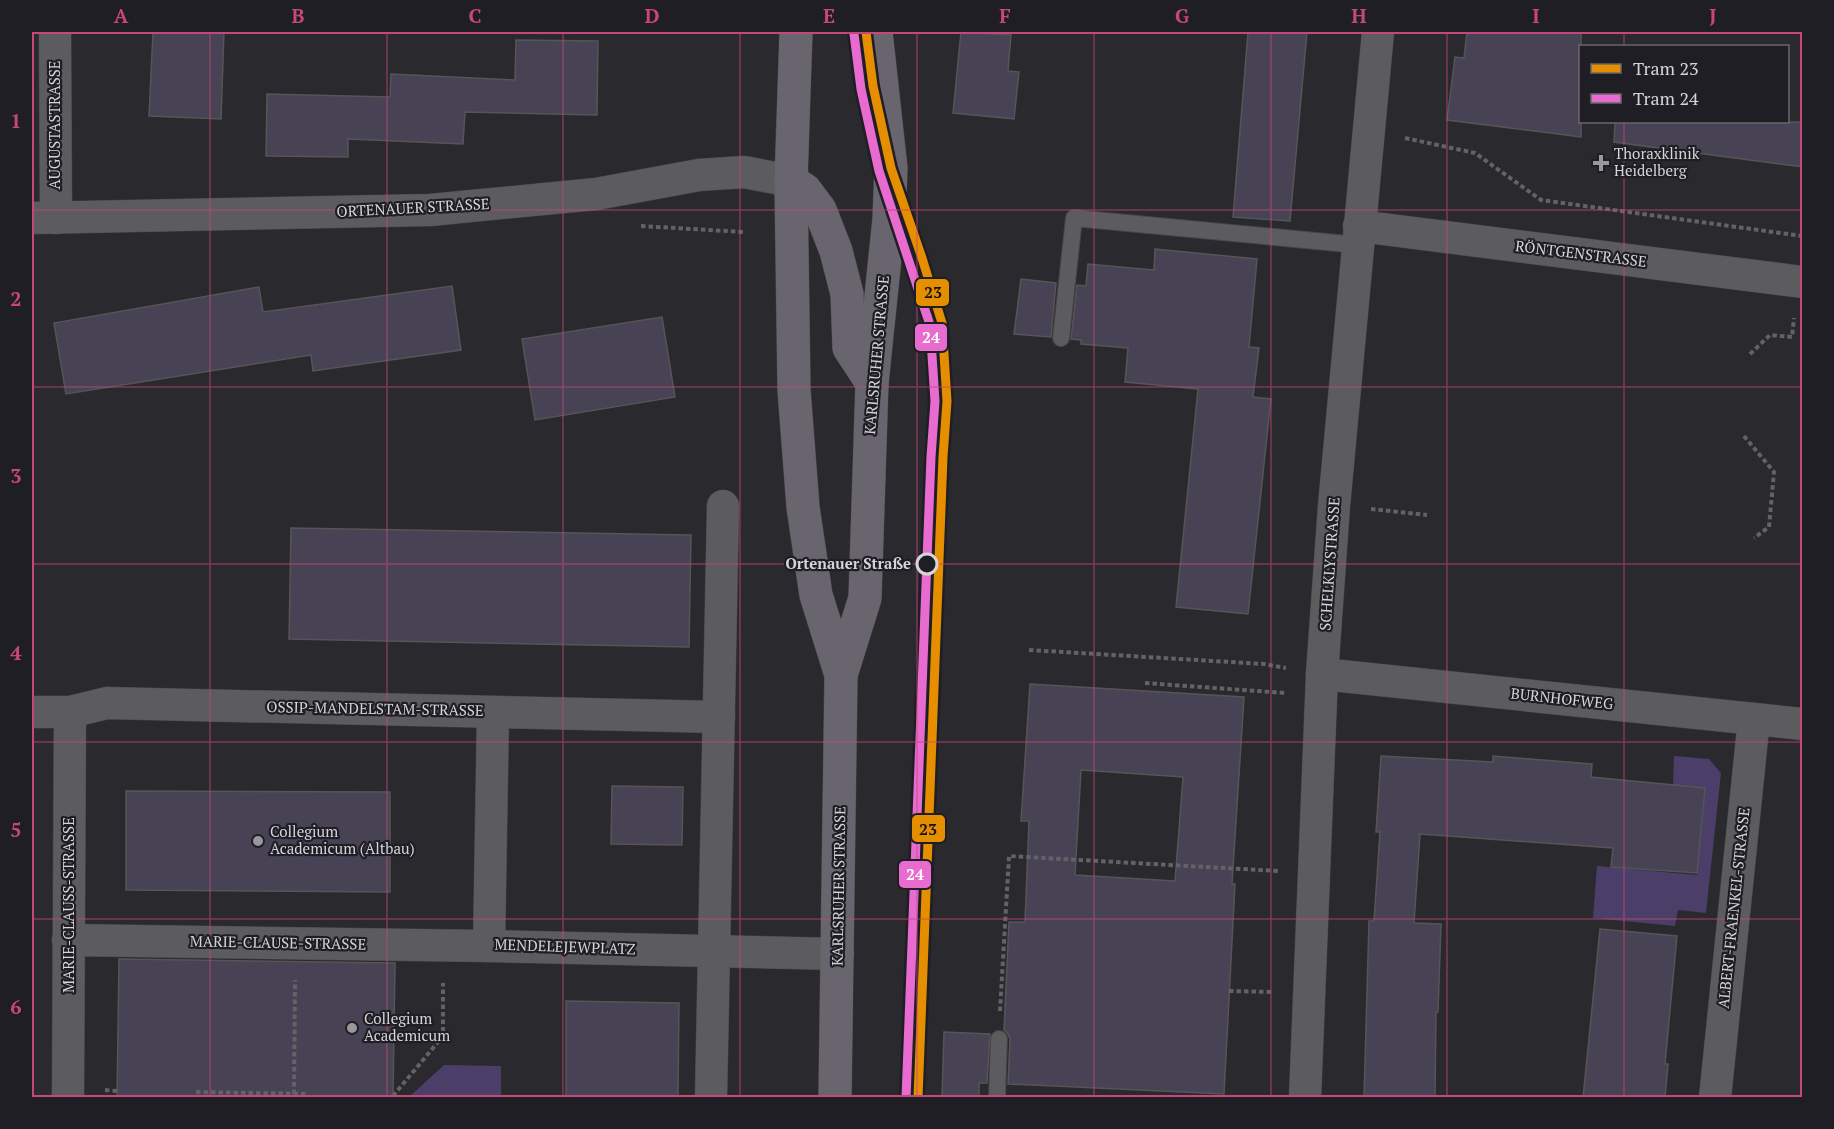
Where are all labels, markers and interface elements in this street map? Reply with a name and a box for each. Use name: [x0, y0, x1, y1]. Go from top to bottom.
text: A: [114, 2, 129, 29]
text: B: [292, 2, 305, 29]
text: C: [468, 2, 482, 29]
text: D: [645, 2, 659, 29]
text: E: [823, 2, 835, 29]
text: F: [999, 2, 1011, 29]
text: G: [1175, 2, 1189, 29]
text: H: [1351, 2, 1367, 29]
text: I: [1532, 2, 1540, 29]
text: J: [1709, 2, 1717, 29]
legend: [1579, 45, 1789, 123]
text: Tram 23: [1633, 56, 1699, 80]
street label: AUGUSTASTRASSE: [44, 60, 64, 190]
text: Tram 24: [1633, 86, 1699, 110]
text: 1: [10, 107, 22, 134]
place label: Thoraxklinik Heidelberg: [1614, 143, 1700, 180]
marker: Thoraxklinik Heidelberg: [1592, 154, 1610, 172]
street label: ORTENAUER STRASSE: [336, 193, 490, 221]
street label: RÖNTGENSTRASSE: [1514, 235, 1648, 271]
street label: KARLSRUHER STRASSE: [859, 274, 893, 435]
line badge: 23: [915, 278, 950, 307]
text: 23: [924, 281, 942, 303]
text: 2: [10, 285, 22, 312]
line badge: 24: [914, 323, 948, 352]
text: 24: [922, 326, 940, 348]
text: 3: [10, 462, 22, 489]
street label: SCHELKLYSTRASSE: [1314, 497, 1344, 631]
place label: Ortenauer Straße: [786, 553, 911, 573]
marker: Ortenauer Straße: [916, 553, 938, 575]
text: 4: [10, 639, 22, 666]
street label: BURNHOFWEG: [1510, 683, 1615, 713]
street label: OSSIP-MANDELSTAM-STRASSE: [266, 696, 484, 720]
street label: KARLSRUHER STRASSE: [827, 806, 849, 966]
street label: ALBERT-FRAENKEL-STRASSE: [1712, 806, 1754, 1010]
line badge: 23: [911, 814, 946, 843]
text: 5: [10, 816, 22, 843]
street label: MARIE-CLAUSS-STRASSE: [58, 817, 78, 993]
text: 23: [919, 818, 937, 840]
place label: Collegium Academicum (Altbau): [270, 821, 415, 858]
marker: Collegium Academicum (Altbau): [251, 834, 265, 848]
line badge: 24: [898, 860, 932, 889]
text: 24: [906, 863, 924, 885]
street label: MARIE-CLAUSE-STRASSE: [190, 930, 366, 954]
street label: MENDELEJEWPLATZ: [494, 934, 636, 958]
text: 6: [10, 993, 22, 1020]
place label: Collegium Academicum: [364, 1008, 450, 1045]
marker: Collegium Academicum: [345, 1021, 359, 1035]

